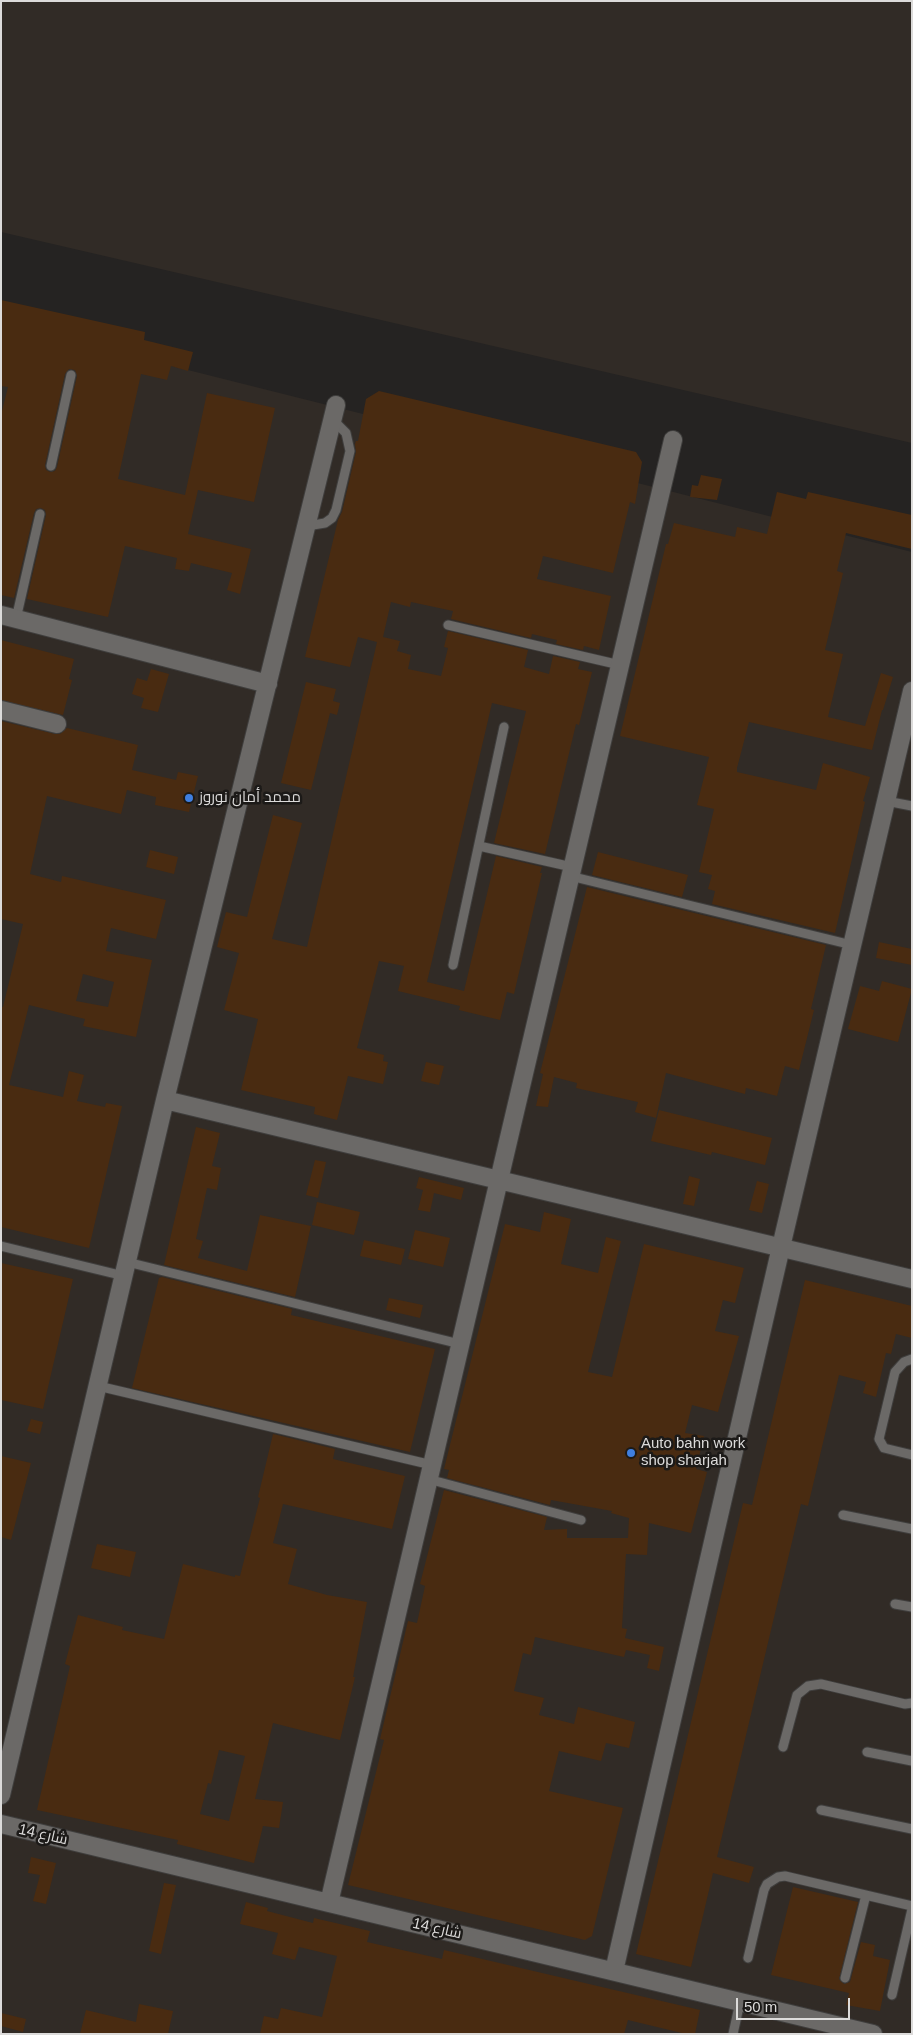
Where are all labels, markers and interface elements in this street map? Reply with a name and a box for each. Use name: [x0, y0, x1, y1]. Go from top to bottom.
place label: محمد أمان نوروز: [199, 789, 301, 807]
marker: محمد أمان نوروز: [183, 792, 195, 804]
place label: Auto bahn work shop sharjah: [641, 1435, 745, 1470]
marker: Auto bahn work shop sharjah: [625, 1447, 637, 1459]
street label: شارع 14: [17, 1821, 69, 1849]
street label: شارع 14: [411, 1915, 463, 1943]
scale bar: [738, 1988, 852, 2020]
text: 50 m: [744, 1998, 777, 2015]

